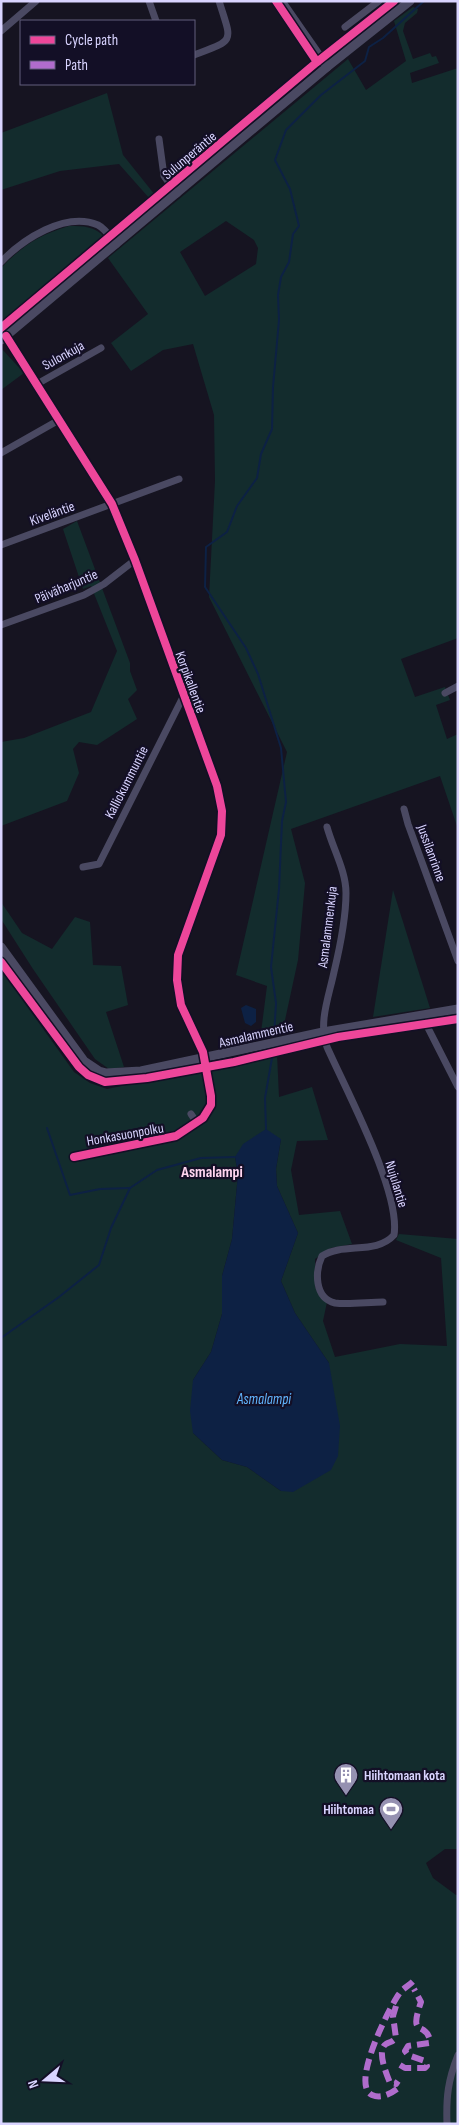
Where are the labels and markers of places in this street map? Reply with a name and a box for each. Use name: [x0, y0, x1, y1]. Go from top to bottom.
building icon: Hiihtomaan kota: [333, 1762, 359, 1796]
place label: Hiihtomaan kota: [364, 1767, 446, 1784]
sports icon: Hiihtomaa: [378, 1796, 404, 1830]
place label: Hiihtomaa: [323, 1801, 374, 1818]

